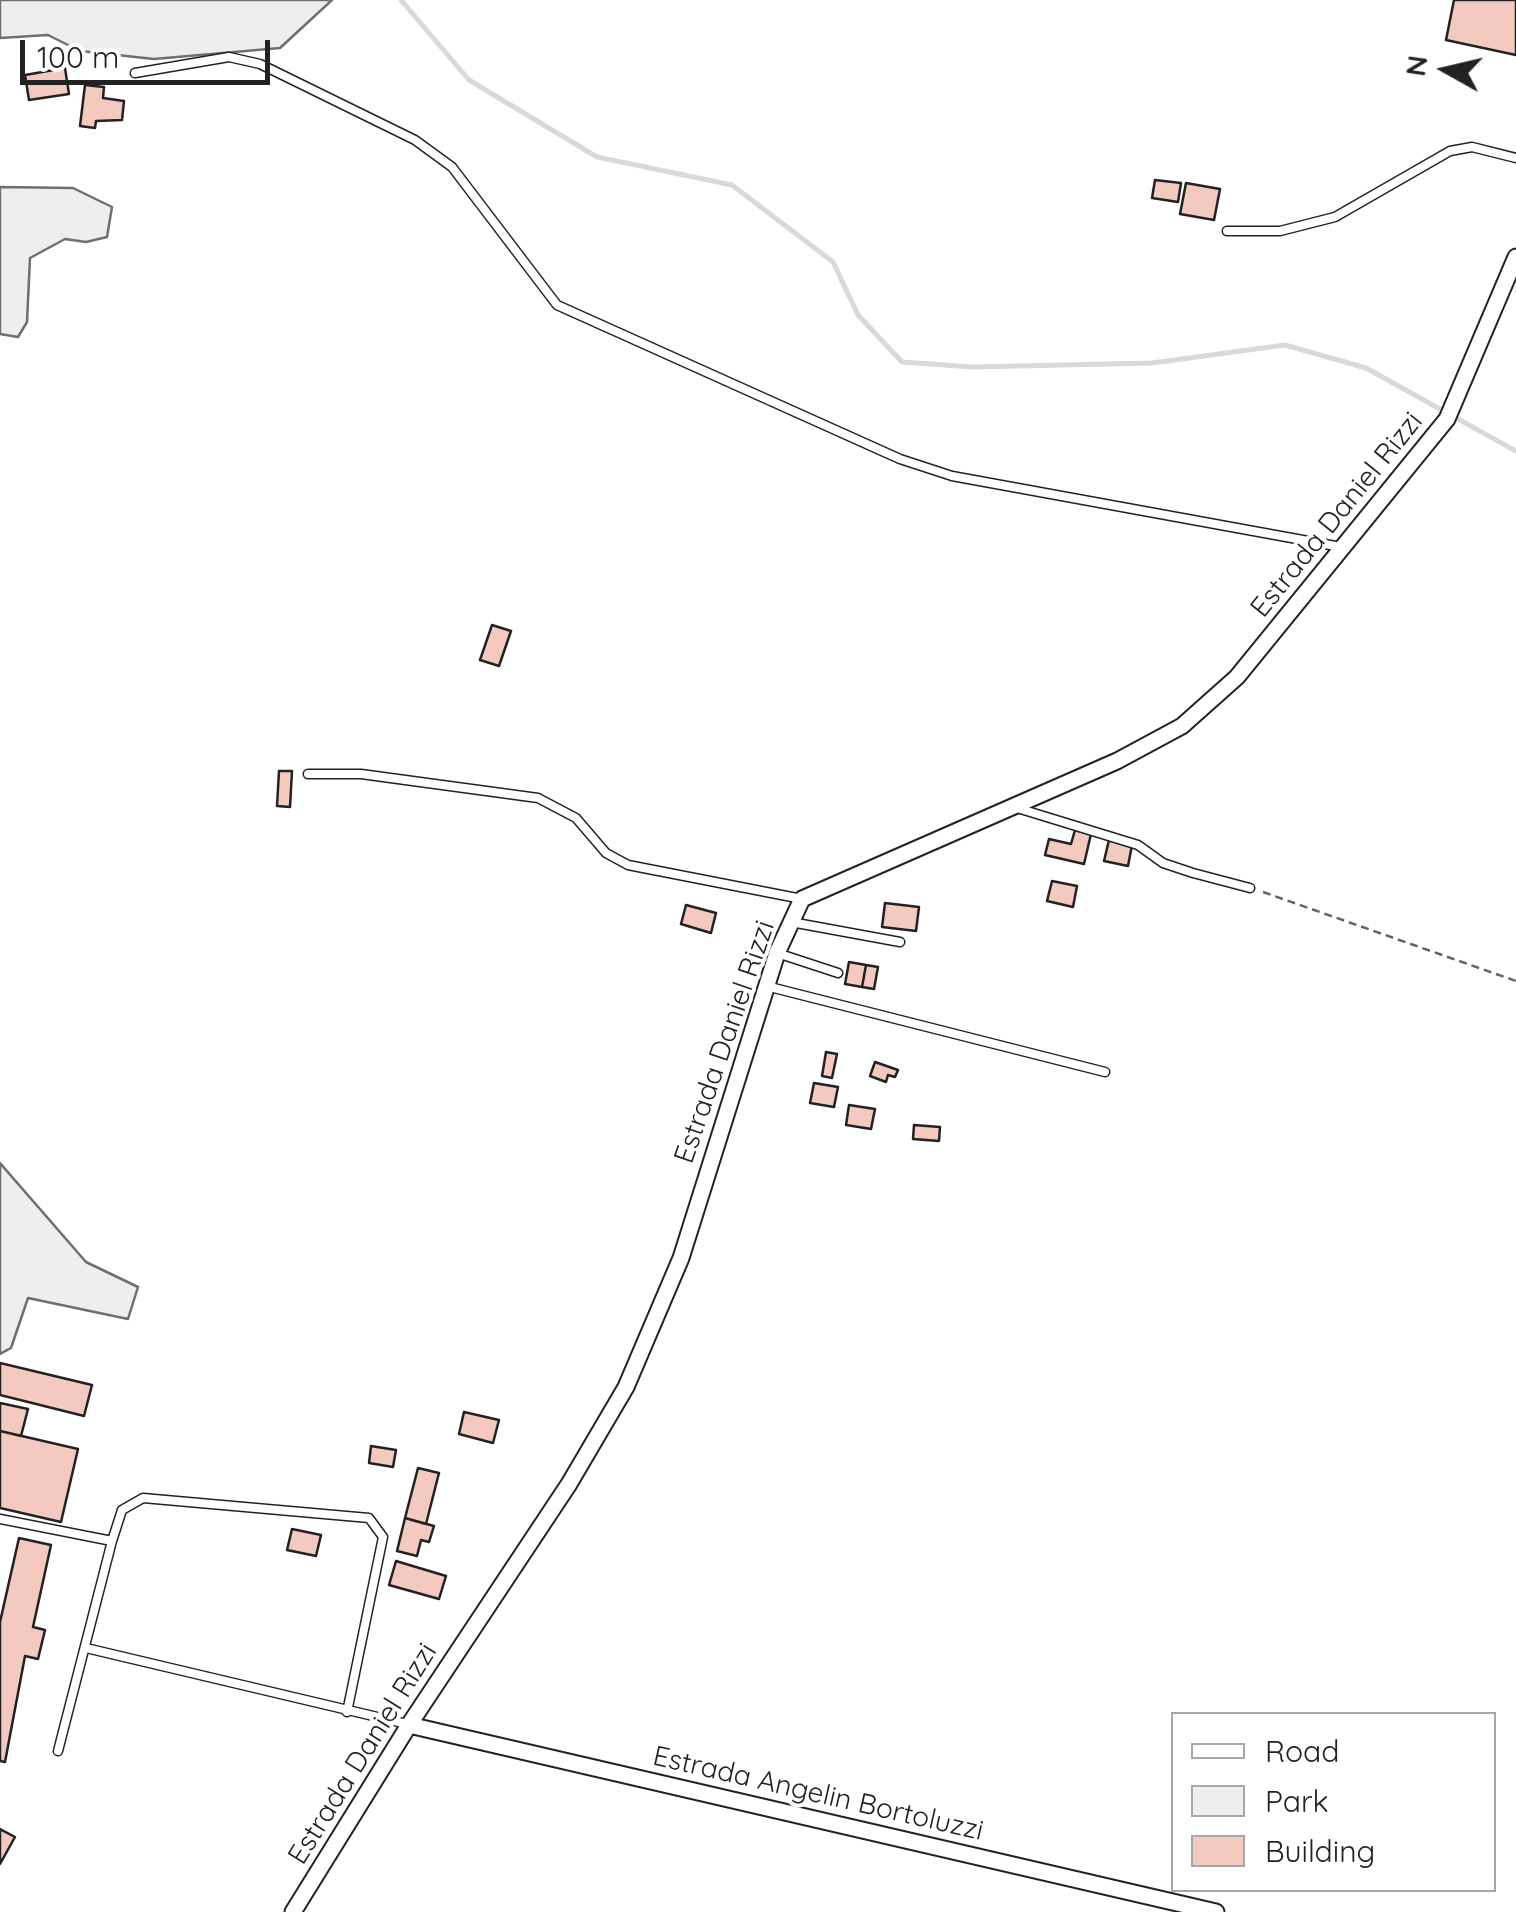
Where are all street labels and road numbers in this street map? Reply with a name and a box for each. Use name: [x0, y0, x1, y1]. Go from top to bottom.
street label: Estrada Daniel Rizzi: [1244, 406, 1430, 624]
street label: Estrada Daniel Rizzi: [668, 916, 782, 1168]
street label: Estrada Daniel Rizzi: [281, 1637, 445, 1871]
street label: Estrada Angelin Bortoluzzi: [650, 1740, 986, 1848]

